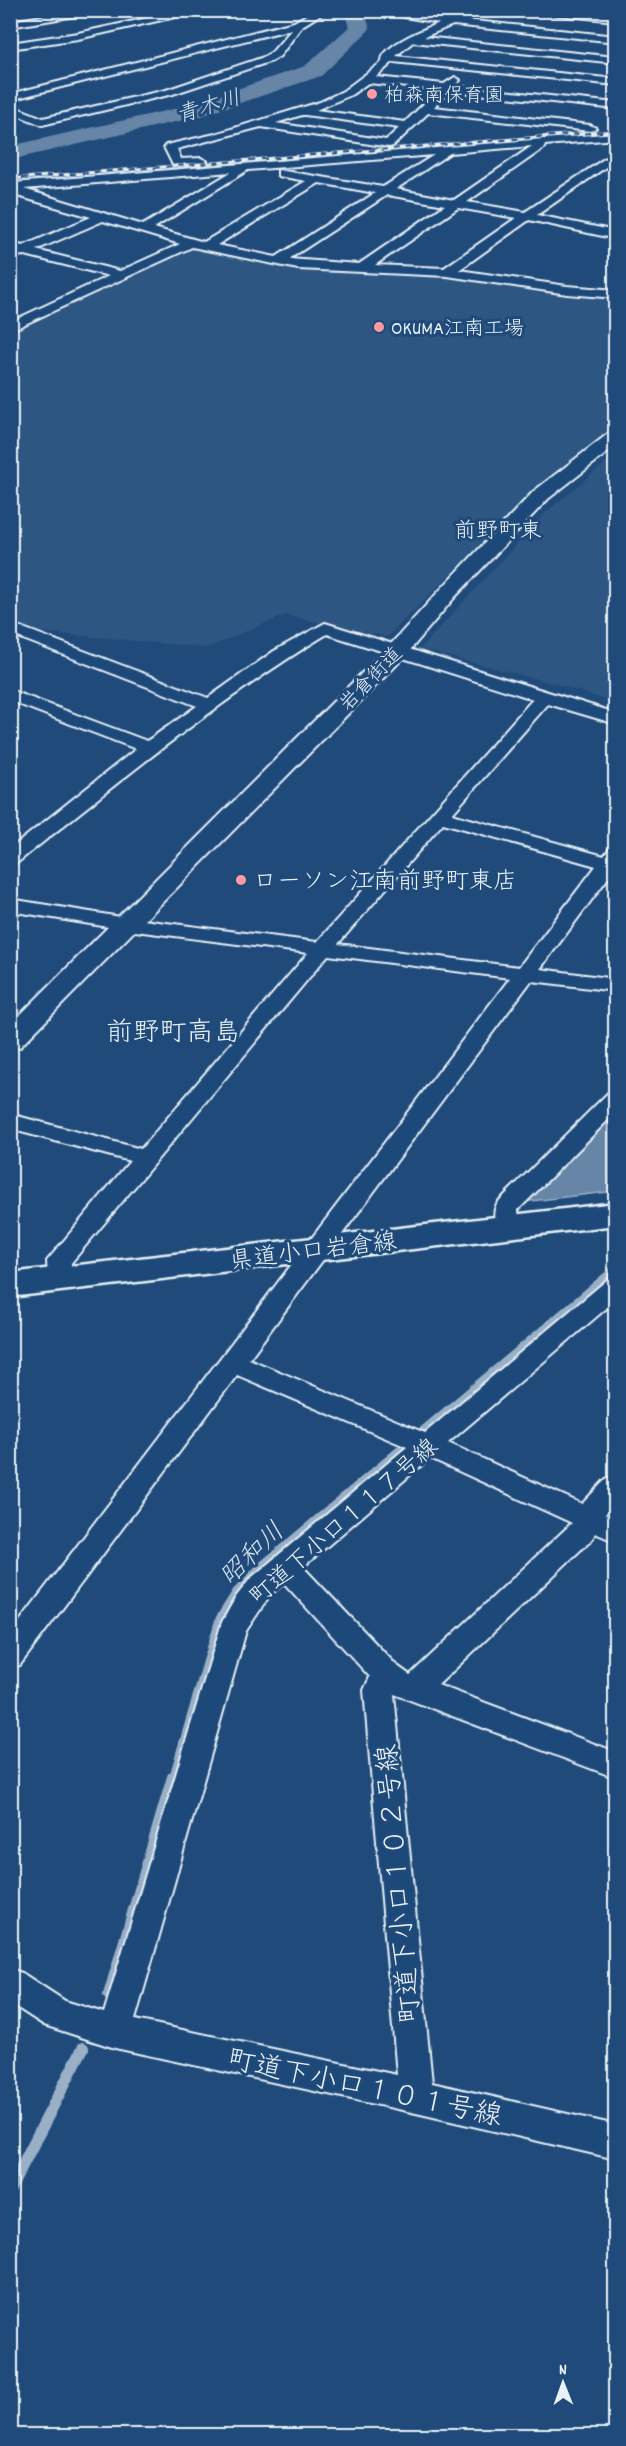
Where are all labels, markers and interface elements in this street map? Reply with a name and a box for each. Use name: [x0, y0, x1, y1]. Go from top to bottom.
place label: 柏森南保育園: [384, 83, 504, 111]
water label: 青木川: [173, 84, 245, 133]
marker: 柏森南保育園: [365, 87, 379, 101]
place label: OKUMA江南工場: [391, 316, 524, 344]
marker: OKUMA江南工場: [372, 320, 386, 334]
district label: 前野町東: [454, 517, 542, 548]
street label: 岩倉街道: [334, 642, 410, 719]
place label: ローソン江南前野町東店: [253, 866, 517, 900]
marker: ローソン江南前野町東店: [234, 873, 248, 887]
district label: 前野町高島: [106, 1015, 241, 1054]
street label: 県道小口岩倉線: [228, 1226, 399, 1280]
street label: 町道下小口１１７号線: [243, 1432, 447, 1615]
water label: 昭和川: [213, 1515, 294, 1596]
street label: 町道下小口１０２号線: [370, 1742, 434, 2025]
street label: 町道下小口１０１号線: [223, 2042, 505, 2140]
north arrow: [533, 2353, 593, 2413]
text: N: [559, 2359, 567, 2382]

